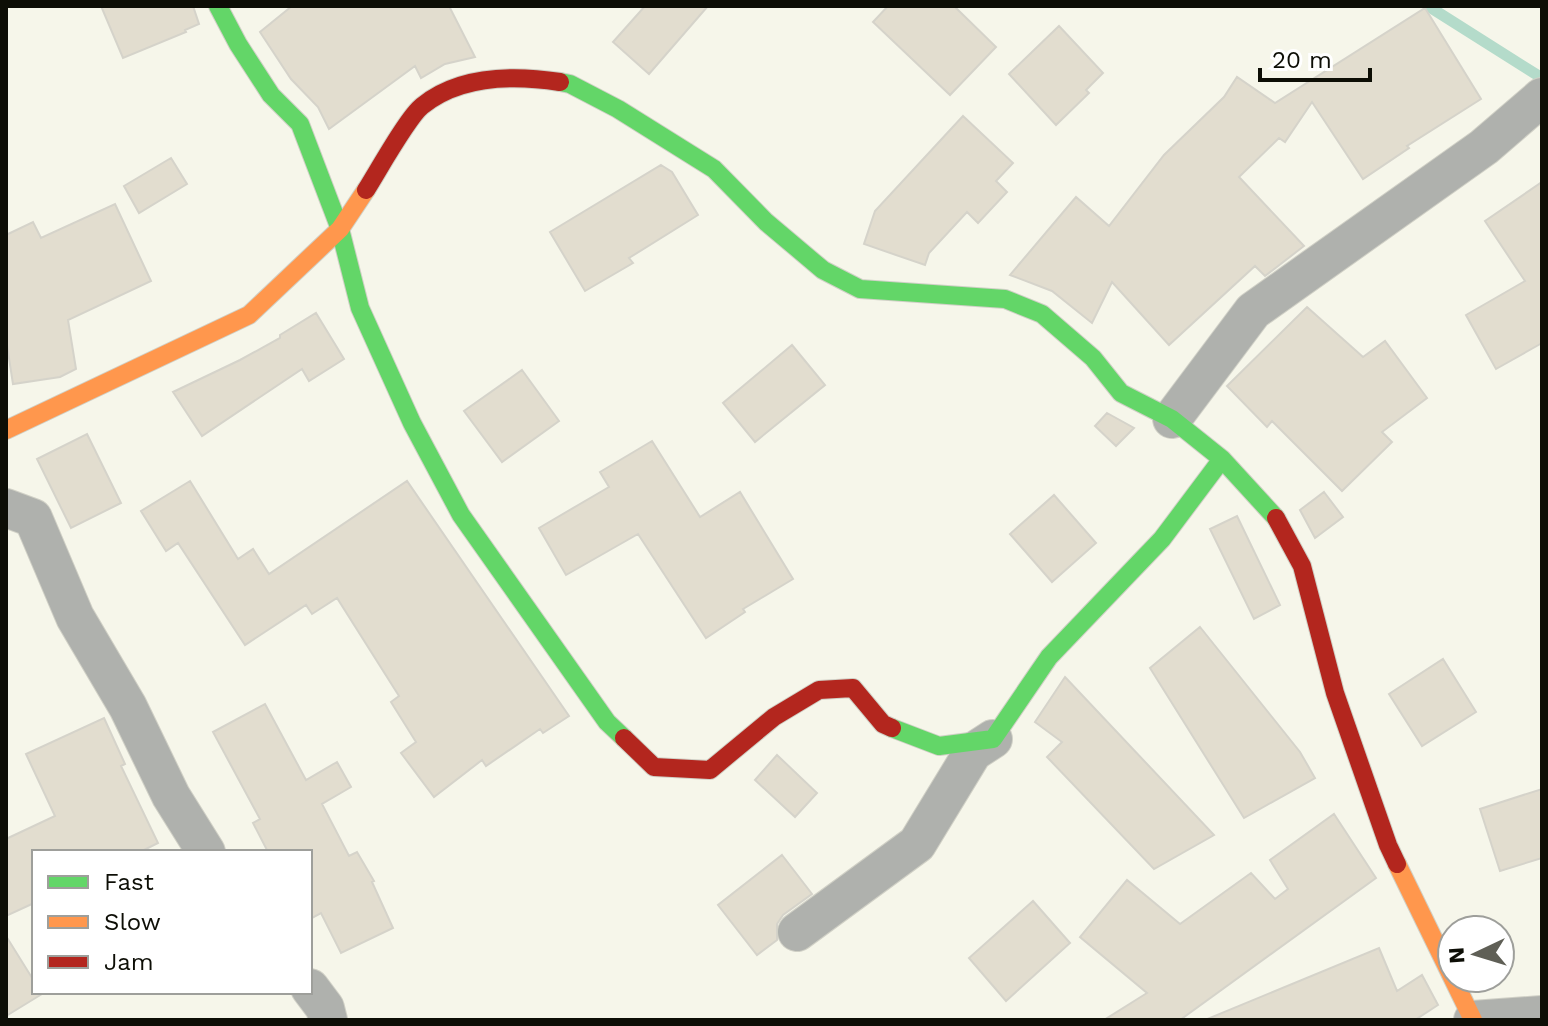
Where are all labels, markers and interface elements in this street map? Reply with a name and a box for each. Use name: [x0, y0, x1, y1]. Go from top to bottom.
scale bar: [1260, 32, 1370, 82]
text: 20 m: [1272, 46, 1332, 74]
legend: [32, 850, 312, 994]
text: Fast: [104, 868, 154, 896]
text: Slow: [104, 908, 161, 936]
north arrow: [1436, 914, 1516, 994]
text: N: [1444, 946, 1470, 964]
text: Jam: [104, 948, 154, 976]

